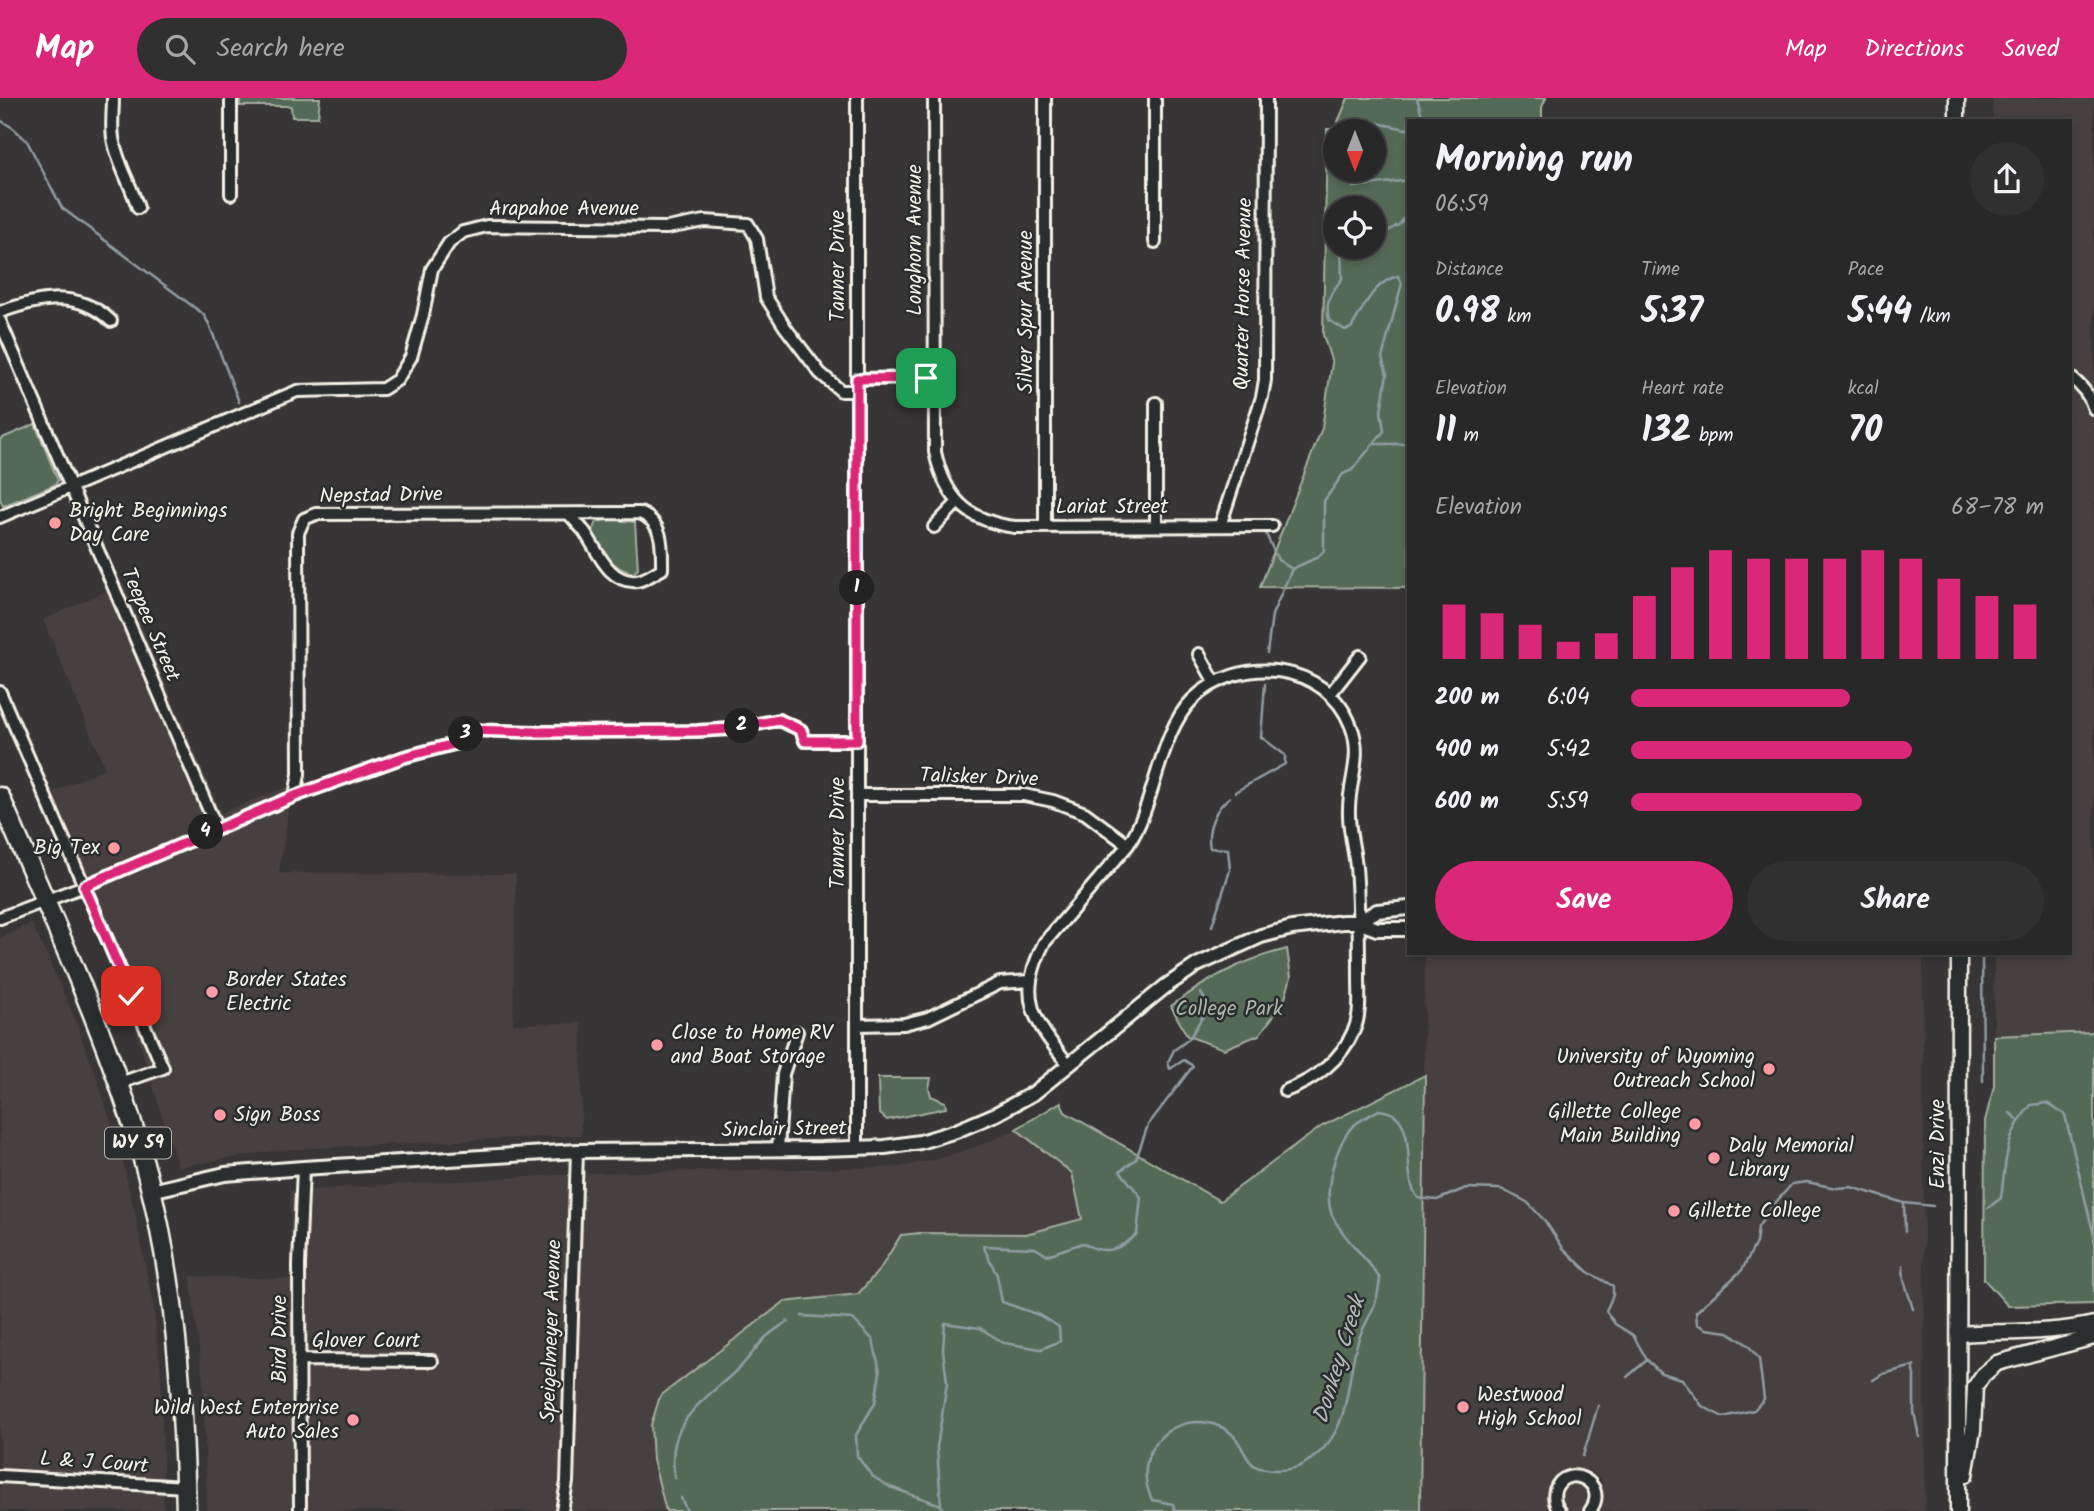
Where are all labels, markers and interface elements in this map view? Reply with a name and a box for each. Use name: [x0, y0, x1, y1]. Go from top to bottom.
search box: [137, 18, 627, 81]
text: Map: [35, 23, 95, 76]
text: Search here: [217, 28, 345, 70]
icon: search: [161, 30, 199, 68]
text: Map: [1785, 30, 1827, 69]
text: Directions: [1865, 30, 1964, 69]
text: Saved: [2002, 30, 2059, 69]
north arrow: [1323, 119, 1386, 182]
map controls: [1323, 119, 1386, 259]
text: Morning run: [1435, 131, 1633, 191]
button: share: [1970, 142, 2044, 216]
street label: Longhorn Avenue: [899, 164, 932, 316]
text: 06:59: [1435, 187, 1489, 223]
street label: Arapahoe Avenue: [489, 193, 640, 226]
button: locate: [1323, 196, 1386, 259]
street label: Quarter Horse Avenue: [1226, 197, 1262, 391]
street label: Tanner Drive: [822, 209, 855, 322]
street label: Silver Spur Avenue: [1010, 230, 1043, 394]
text: Distance: [1435, 255, 1503, 285]
text: Time: [1641, 255, 1680, 285]
text: Pace: [1848, 255, 1884, 285]
text: 0.98: [1435, 285, 1500, 341]
text: 5:37: [1641, 285, 1703, 341]
text: 5:44: [1848, 285, 1912, 341]
text: km: [1500, 302, 1531, 332]
text: /km: [1912, 302, 1951, 332]
pin: [896, 348, 956, 408]
icon: arrive: [907, 359, 945, 397]
text: Elevation: [1435, 374, 1507, 404]
text: Heart rate: [1641, 374, 1724, 404]
text: kcal: [1848, 374, 1879, 404]
text: 11: [1435, 404, 1456, 460]
text: 132: [1641, 404, 1691, 460]
text: 70: [1848, 404, 1882, 460]
text: m: [1456, 421, 1479, 451]
text: bpm: [1691, 421, 1733, 451]
street label: Nepstad Drive: [319, 478, 443, 514]
text: Elevation: [1435, 490, 1522, 526]
text: 68–78 m: [1951, 490, 2044, 526]
street label: Lariat Street: [1056, 491, 1169, 524]
place label: Bright Beginnings Day Care: [69, 495, 227, 552]
marker: Bright Beginnings Day Care: [47, 515, 63, 531]
street label: Teepee Street: [111, 563, 189, 688]
pin: 1: [840, 570, 874, 606]
text: 1: [854, 572, 859, 602]
text: 200 m: [1435, 680, 1500, 716]
text: 6:04: [1547, 680, 1590, 716]
pin: 2: [724, 708, 760, 744]
text: 2: [736, 710, 747, 740]
pin: 3: [448, 716, 484, 752]
text: 3: [460, 718, 471, 748]
text: 400 m: [1435, 732, 1499, 768]
text: 5:42: [1547, 732, 1591, 768]
street label: Talisker Drive: [919, 759, 1039, 797]
street label: Tanner Drive: [822, 776, 855, 889]
text: 600 m: [1435, 784, 1499, 820]
text: 5:59: [1547, 784, 1589, 820]
pin: 4: [188, 814, 224, 850]
text: 4: [200, 816, 211, 846]
place label: Big Tex: [34, 832, 101, 865]
marker: Big Tex: [106, 840, 122, 856]
button: Save: [1435, 861, 1733, 941]
button: Share: [1747, 861, 2044, 941]
place label: Border States Electric: [226, 964, 347, 1021]
pin: [101, 966, 161, 1026]
icon: check: [112, 977, 150, 1015]
marker: Border States Electric: [204, 984, 220, 1000]
park label: College Park: [1175, 993, 1283, 1026]
place label: Close to Home RV and Boat Storage: [671, 1017, 835, 1074]
marker: Close to Home RV and Boat Storage: [649, 1037, 665, 1053]
place label: University of Wyoming Outreach School: [1556, 1041, 1755, 1098]
marker: University of Wyoming Outreach School: [1761, 1061, 1777, 1077]
place label: Gillette College Main Building: [1548, 1096, 1682, 1153]
street label: Enzi Drive: [1922, 1098, 1955, 1189]
place label: Sign Boss: [234, 1099, 321, 1132]
marker: Sign Boss: [212, 1107, 228, 1123]
street label: Sinclair Street: [721, 1112, 848, 1148]
marker: Gillette College Main Building: [1687, 1116, 1703, 1132]
road number: WY 59: [105, 1128, 171, 1158]
place label: Daly Memorial Library: [1728, 1130, 1854, 1187]
marker: Daly Memorial Library: [1706, 1150, 1722, 1166]
place label: Gillette College: [1688, 1195, 1822, 1228]
marker: Gillette College: [1666, 1203, 1682, 1219]
street label: Speigelmeyer Avenue: [532, 1239, 572, 1423]
water label: Donkey Creek: [1304, 1289, 1377, 1428]
street label: Bird Drive: [264, 1294, 297, 1383]
street label: Glover Court: [312, 1325, 421, 1358]
place label: Westwood High School: [1477, 1379, 1582, 1436]
place label: Wild West Enterprise Auto Sales: [154, 1392, 340, 1449]
marker: Westwood High School: [1455, 1399, 1471, 1415]
marker: Wild West Enterprise Auto Sales: [345, 1412, 361, 1428]
street label: L & J Court: [39, 1443, 150, 1483]

